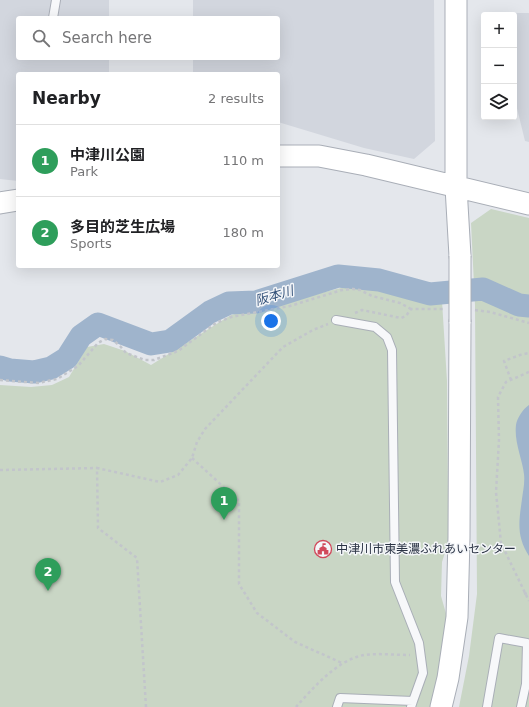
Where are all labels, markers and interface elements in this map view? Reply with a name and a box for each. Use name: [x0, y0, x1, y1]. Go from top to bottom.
map controls: [481, 12, 517, 120]
button: +: [481, 12, 517, 48]
search box: [16, 16, 280, 60]
icon: search: [30, 27, 52, 49]
text: Search here: [62, 29, 152, 47]
button: −: [481, 48, 517, 84]
button: layers: [481, 84, 517, 120]
text: Nearby: [32, 88, 101, 108]
text: 2 results: [208, 91, 264, 106]
text: 中津川公園: [70, 146, 145, 164]
text: 1: [40, 153, 50, 168]
text: 110 m: [222, 153, 264, 168]
text: Park: [70, 164, 98, 179]
text: 多目的芝生広場: [70, 218, 175, 236]
text: 2: [40, 225, 50, 240]
text: 180 m: [222, 225, 264, 240]
text: Sports: [70, 236, 112, 251]
water label: 阪本川: [253, 282, 297, 308]
your location: [261, 311, 281, 331]
pin: 1: [211, 487, 237, 520]
public building icon: 中津川市東美濃ふれあいセンター: [313, 539, 333, 559]
place label: 中津川市東美濃ふれあいセンター: [336, 542, 516, 556]
pin: 2: [35, 558, 61, 591]

